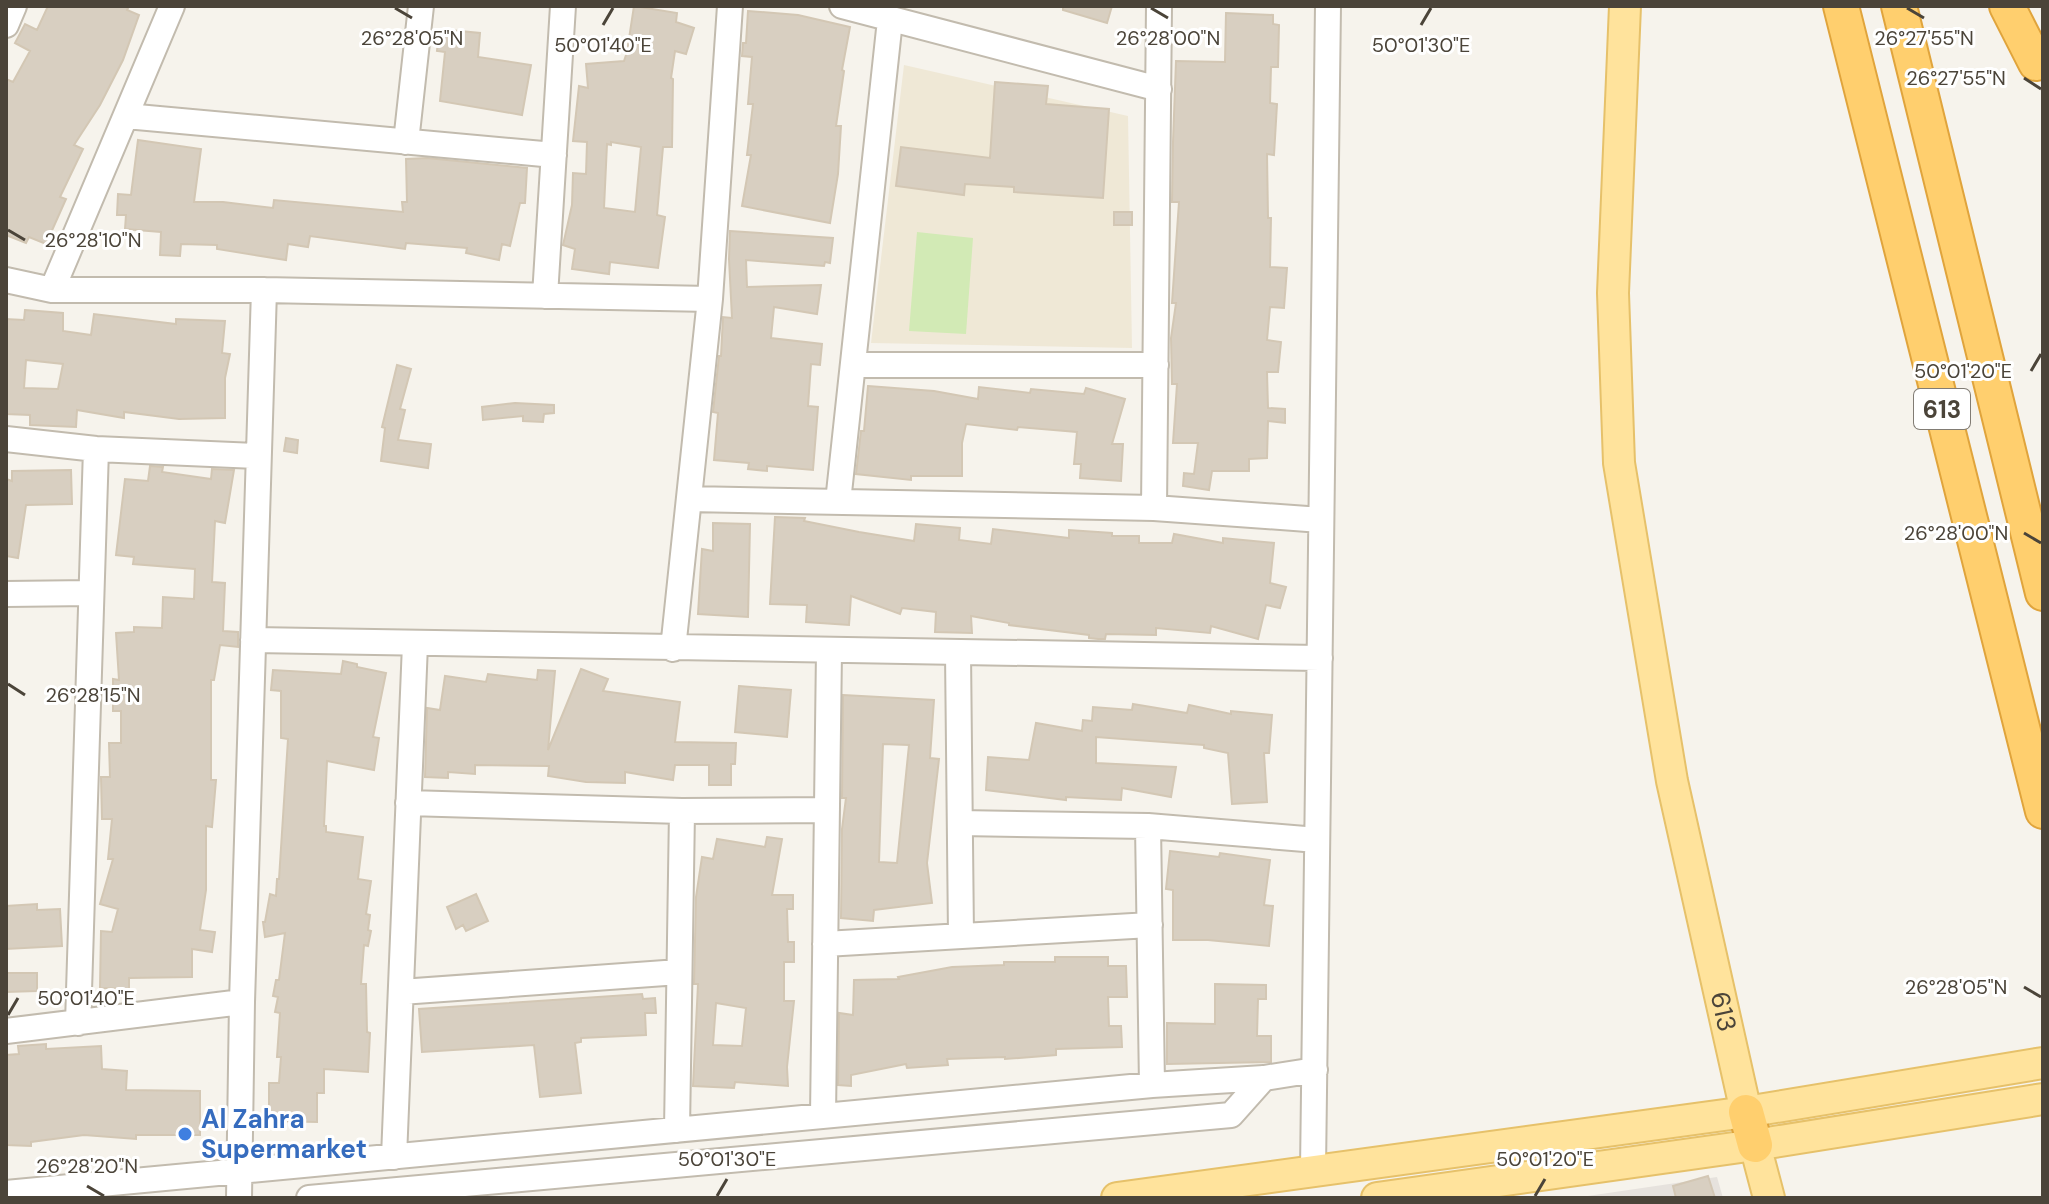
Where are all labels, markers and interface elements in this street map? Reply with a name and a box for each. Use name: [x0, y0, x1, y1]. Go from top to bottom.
text: 26°28'05"N: [361, 25, 463, 51]
text: 26°28'00"N: [1116, 25, 1220, 51]
text: 26°27'55"N: [1874, 25, 1974, 51]
text: 50°01'40"E: [554, 32, 652, 58]
text: 50°01'30"E: [1372, 32, 1470, 58]
text: 26°27'55"N: [1906, 65, 2006, 91]
text: 26°28'10"N: [44, 227, 142, 253]
text: 50°01'20"E: [1914, 358, 2012, 384]
road number: 613: [1914, 389, 1970, 429]
text: 26°28'00"N: [1904, 520, 2008, 546]
text: 26°28'15"N: [45, 682, 141, 708]
text: 26°28'05"N: [1905, 974, 2007, 1000]
text: 50°01'40"E: [37, 985, 135, 1011]
street label: 613: [1703, 988, 1744, 1035]
place label: Al Zahra Supermarket: [201, 1102, 367, 1166]
marker: Al Zahra Supermarket: [176, 1125, 194, 1143]
text: 50°01'30"E: [678, 1146, 776, 1172]
text: 50°01'20"E: [1496, 1146, 1594, 1172]
text: 26°28'20"N: [36, 1153, 138, 1179]

